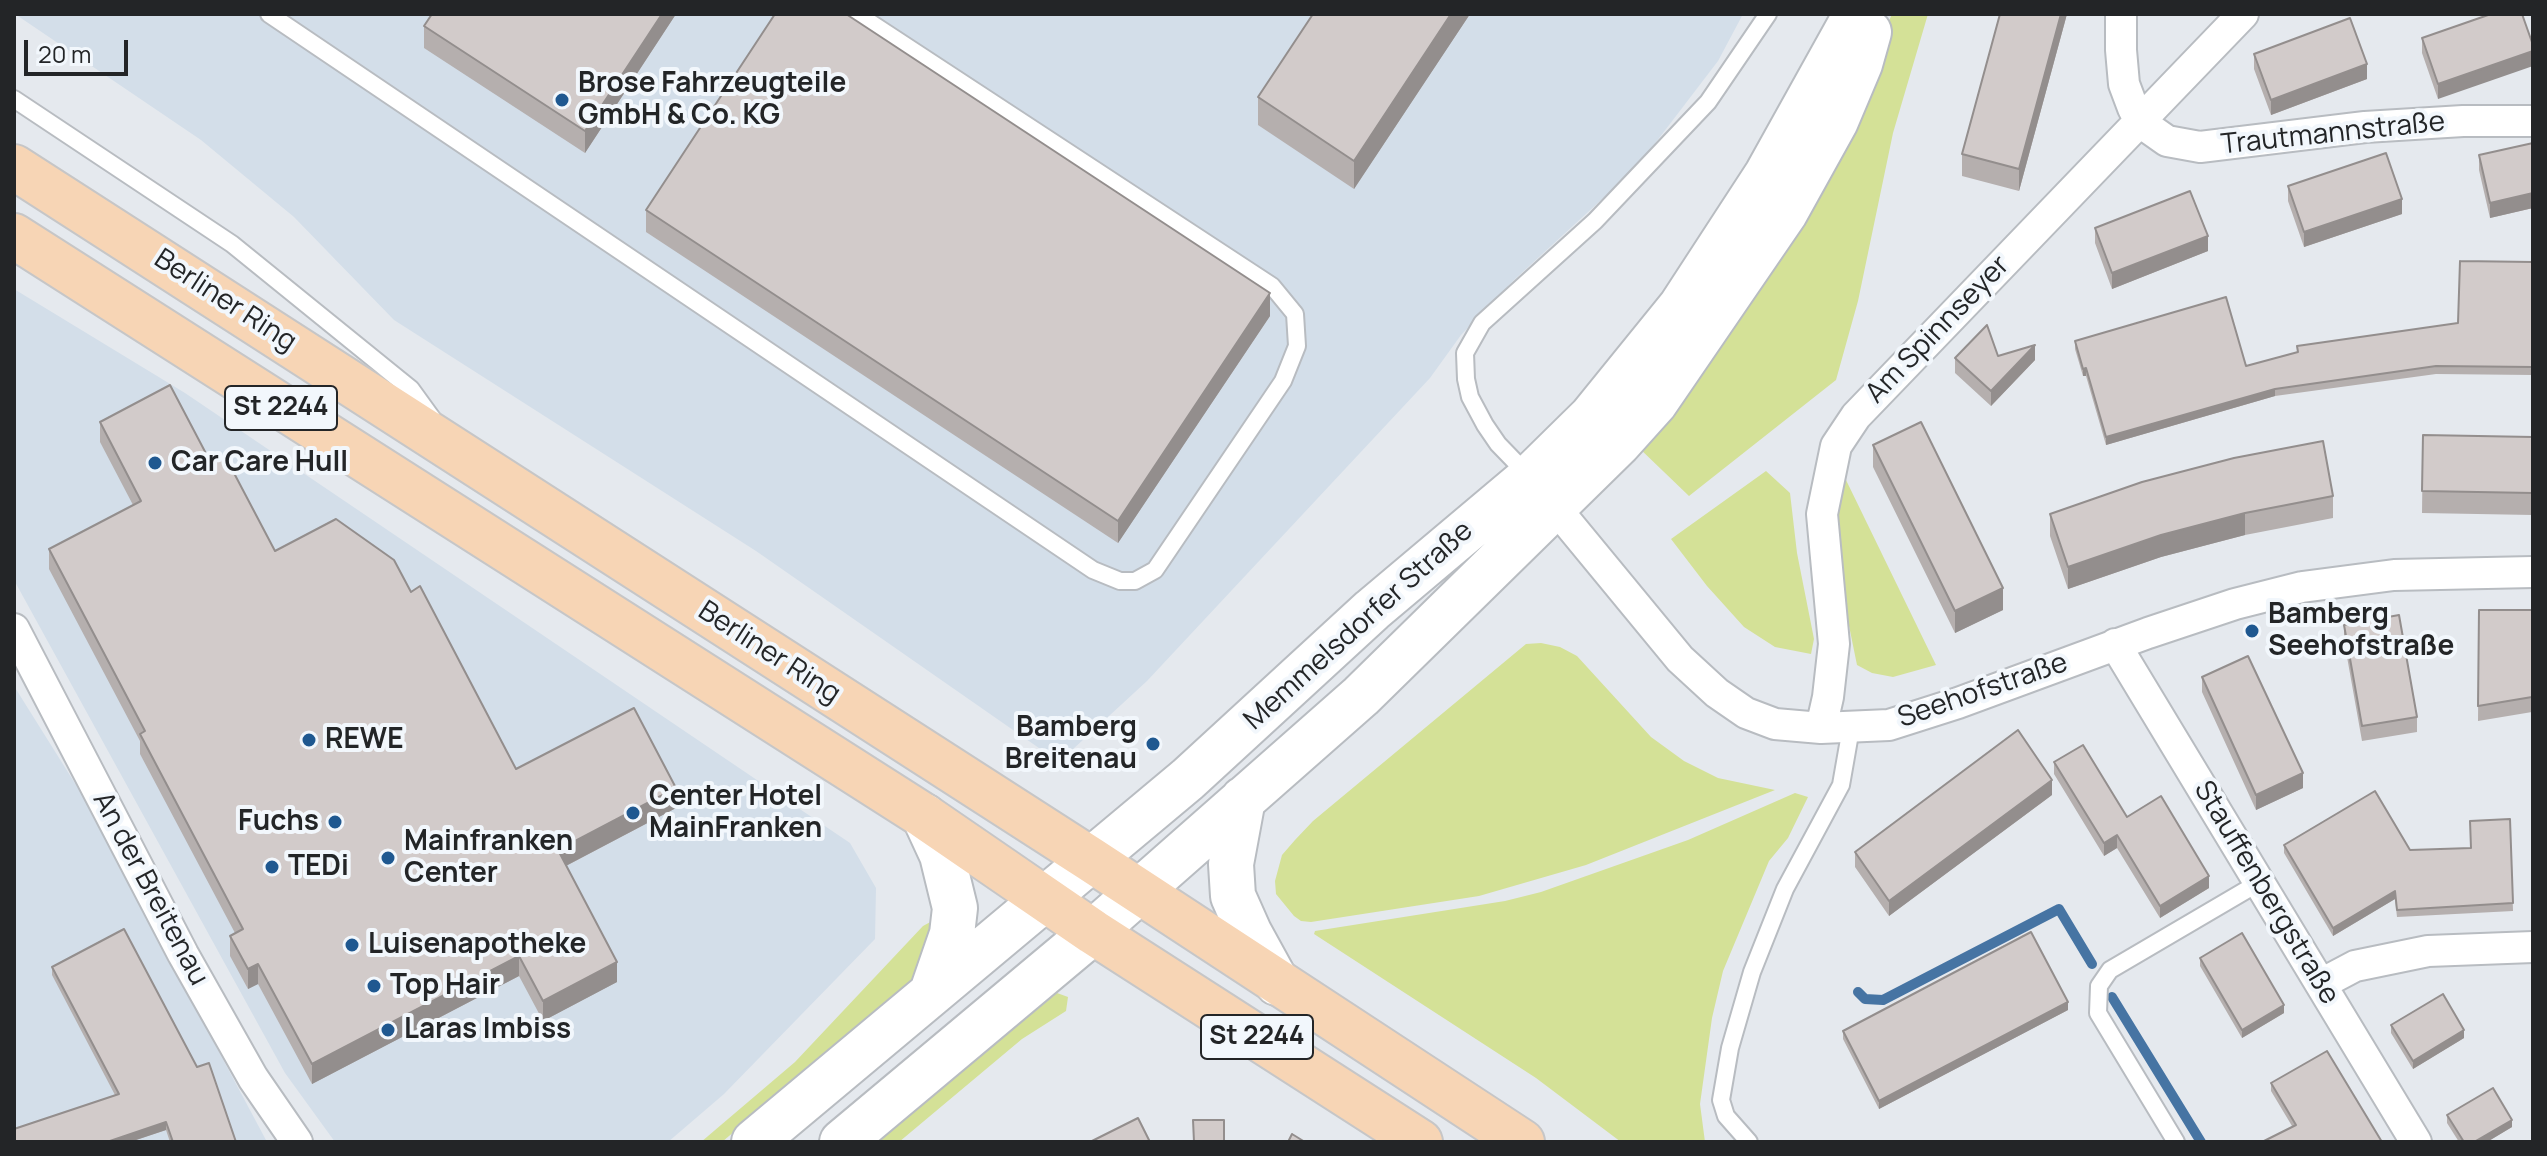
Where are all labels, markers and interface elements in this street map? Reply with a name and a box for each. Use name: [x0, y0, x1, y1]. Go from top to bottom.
scale bar: [28, 24, 132, 74]
text: 20 m: [38, 37, 91, 70]
place label: Brose Fahrzeugteile GmbH & Co. KG: [578, 67, 846, 133]
marker: Brose Fahrzeugteile GmbH & Co. KG: [553, 91, 571, 109]
street label: Trautmannstraße: [2219, 106, 2447, 162]
street label: Berliner Ring: [148, 243, 302, 359]
street label: Am Spinnseyer: [1859, 249, 2017, 411]
road number: St 2244: [225, 386, 337, 430]
place label: Car Care Hull: [171, 446, 348, 480]
marker: Car Care Hull: [146, 454, 164, 472]
street label: Memmelsdorfer Straße: [1238, 515, 1480, 737]
street label: Berliner Ring: [692, 595, 846, 711]
place label: Bamberg Seehofstraße: [2268, 598, 2454, 664]
marker: Bamberg Seehofstraße: [2243, 622, 2261, 640]
street label: Seehofstraße: [1894, 646, 2072, 736]
place label: Bamberg Breitenau: [1005, 711, 1137, 777]
place label: REWE: [325, 723, 404, 757]
marker: REWE: [300, 731, 318, 749]
marker: Bamberg Breitenau: [1144, 735, 1162, 753]
street label: Stauffenbergstraße: [2186, 775, 2346, 1011]
place label: Center Hotel MainFranken: [649, 780, 822, 846]
street label: An der Breitenau: [85, 787, 215, 991]
marker: Center Hotel MainFranken: [624, 804, 642, 822]
place label: Fuchs: [238, 805, 319, 839]
marker: Fuchs: [326, 813, 344, 831]
place label: Mainfranken Center: [404, 825, 573, 891]
marker: Mainfranken Center: [379, 849, 397, 867]
place label: TEDi: [288, 850, 349, 884]
marker: TEDi: [263, 858, 281, 876]
place label: Luisenapotheke: [368, 928, 586, 962]
marker: Luisenapotheke: [343, 936, 361, 954]
place label: Top Hair: [390, 969, 500, 1003]
marker: Top Hair: [365, 977, 383, 995]
place label: Laras Imbiss: [404, 1013, 571, 1047]
road number: St 2244: [1201, 1015, 1313, 1059]
marker: Laras Imbiss: [379, 1021, 397, 1039]

